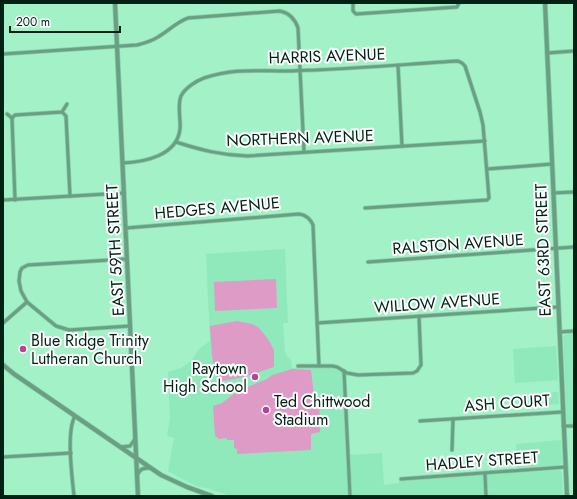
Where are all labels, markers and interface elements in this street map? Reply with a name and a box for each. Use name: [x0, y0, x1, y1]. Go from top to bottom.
scale bar: [10, 8, 120, 34]
text: 200 m: [16, 13, 50, 31]
street label: HARRIS AVENUE: [268, 42, 386, 70]
street label: NORTHERN AVENUE: [226, 124, 374, 152]
street label: EAST 63RD STREET: [529, 182, 557, 317]
street label: EAST 59TH STREET: [100, 183, 130, 317]
street label: HEDGES AVENUE: [154, 191, 280, 225]
street label: RALSTON AVENUE: [392, 228, 524, 260]
street label: WILLOW AVENUE: [373, 287, 501, 319]
place label: Blue Ridge Trinity Lutheran Church: [31, 329, 150, 370]
marker: Blue Ridge Trinity Lutheran Church: [18, 344, 28, 354]
place label: Raytown High School: [163, 357, 247, 398]
marker: Raytown High School: [250, 372, 260, 382]
street label: ASH COURT: [464, 389, 551, 417]
place label: Ted Chittwood Stadium: [274, 390, 370, 431]
marker: Ted Chittwood Stadium: [261, 405, 271, 415]
street label: HADLEY STREET: [425, 446, 540, 476]

